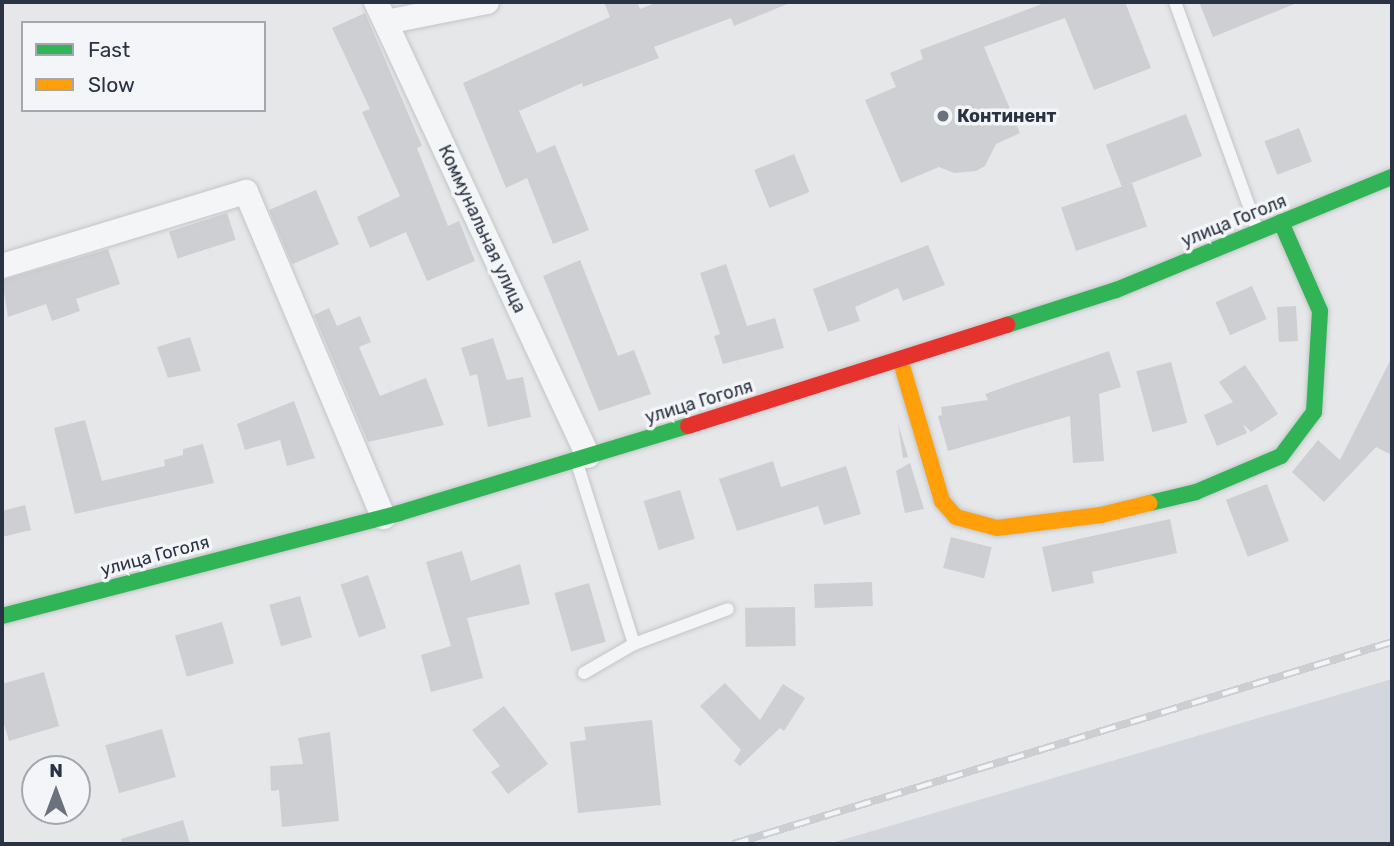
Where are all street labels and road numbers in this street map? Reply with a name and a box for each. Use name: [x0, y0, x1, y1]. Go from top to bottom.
street label: Коммунальная улица: [434, 142, 530, 316]
street label: улица Гоголя: [1178, 190, 1290, 252]
street label: улица Гоголя: [642, 375, 756, 429]
street label: улица Гоголя: [98, 531, 212, 581]

